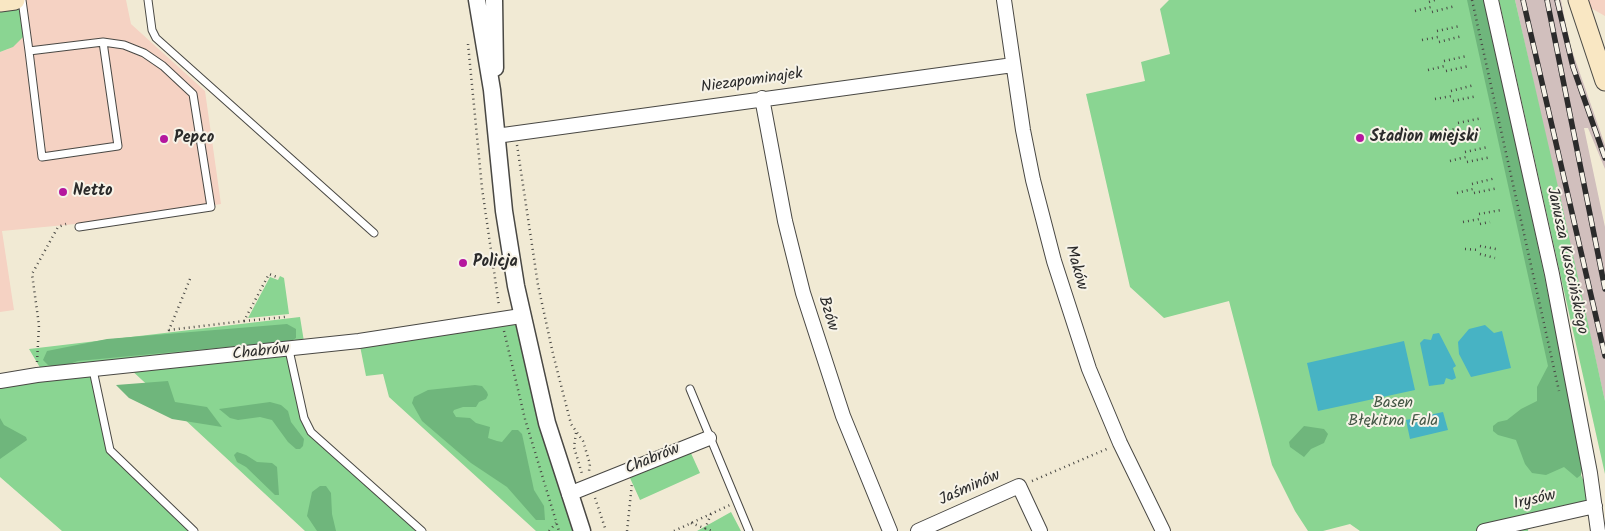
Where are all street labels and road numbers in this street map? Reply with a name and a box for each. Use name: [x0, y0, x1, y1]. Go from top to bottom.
street label: Niezapominajek: [700, 65, 804, 99]
street label: Janusza Kusocińskiego: [1541, 186, 1591, 336]
street label: Maków: [1059, 243, 1091, 293]
street label: Bzów: [813, 294, 841, 334]
street label: Chabrów: [231, 340, 291, 366]
street label: Chabrów: [623, 440, 683, 480]
street label: Jaśminów: [936, 467, 1004, 511]
street label: Irysów: [1512, 487, 1558, 515]

